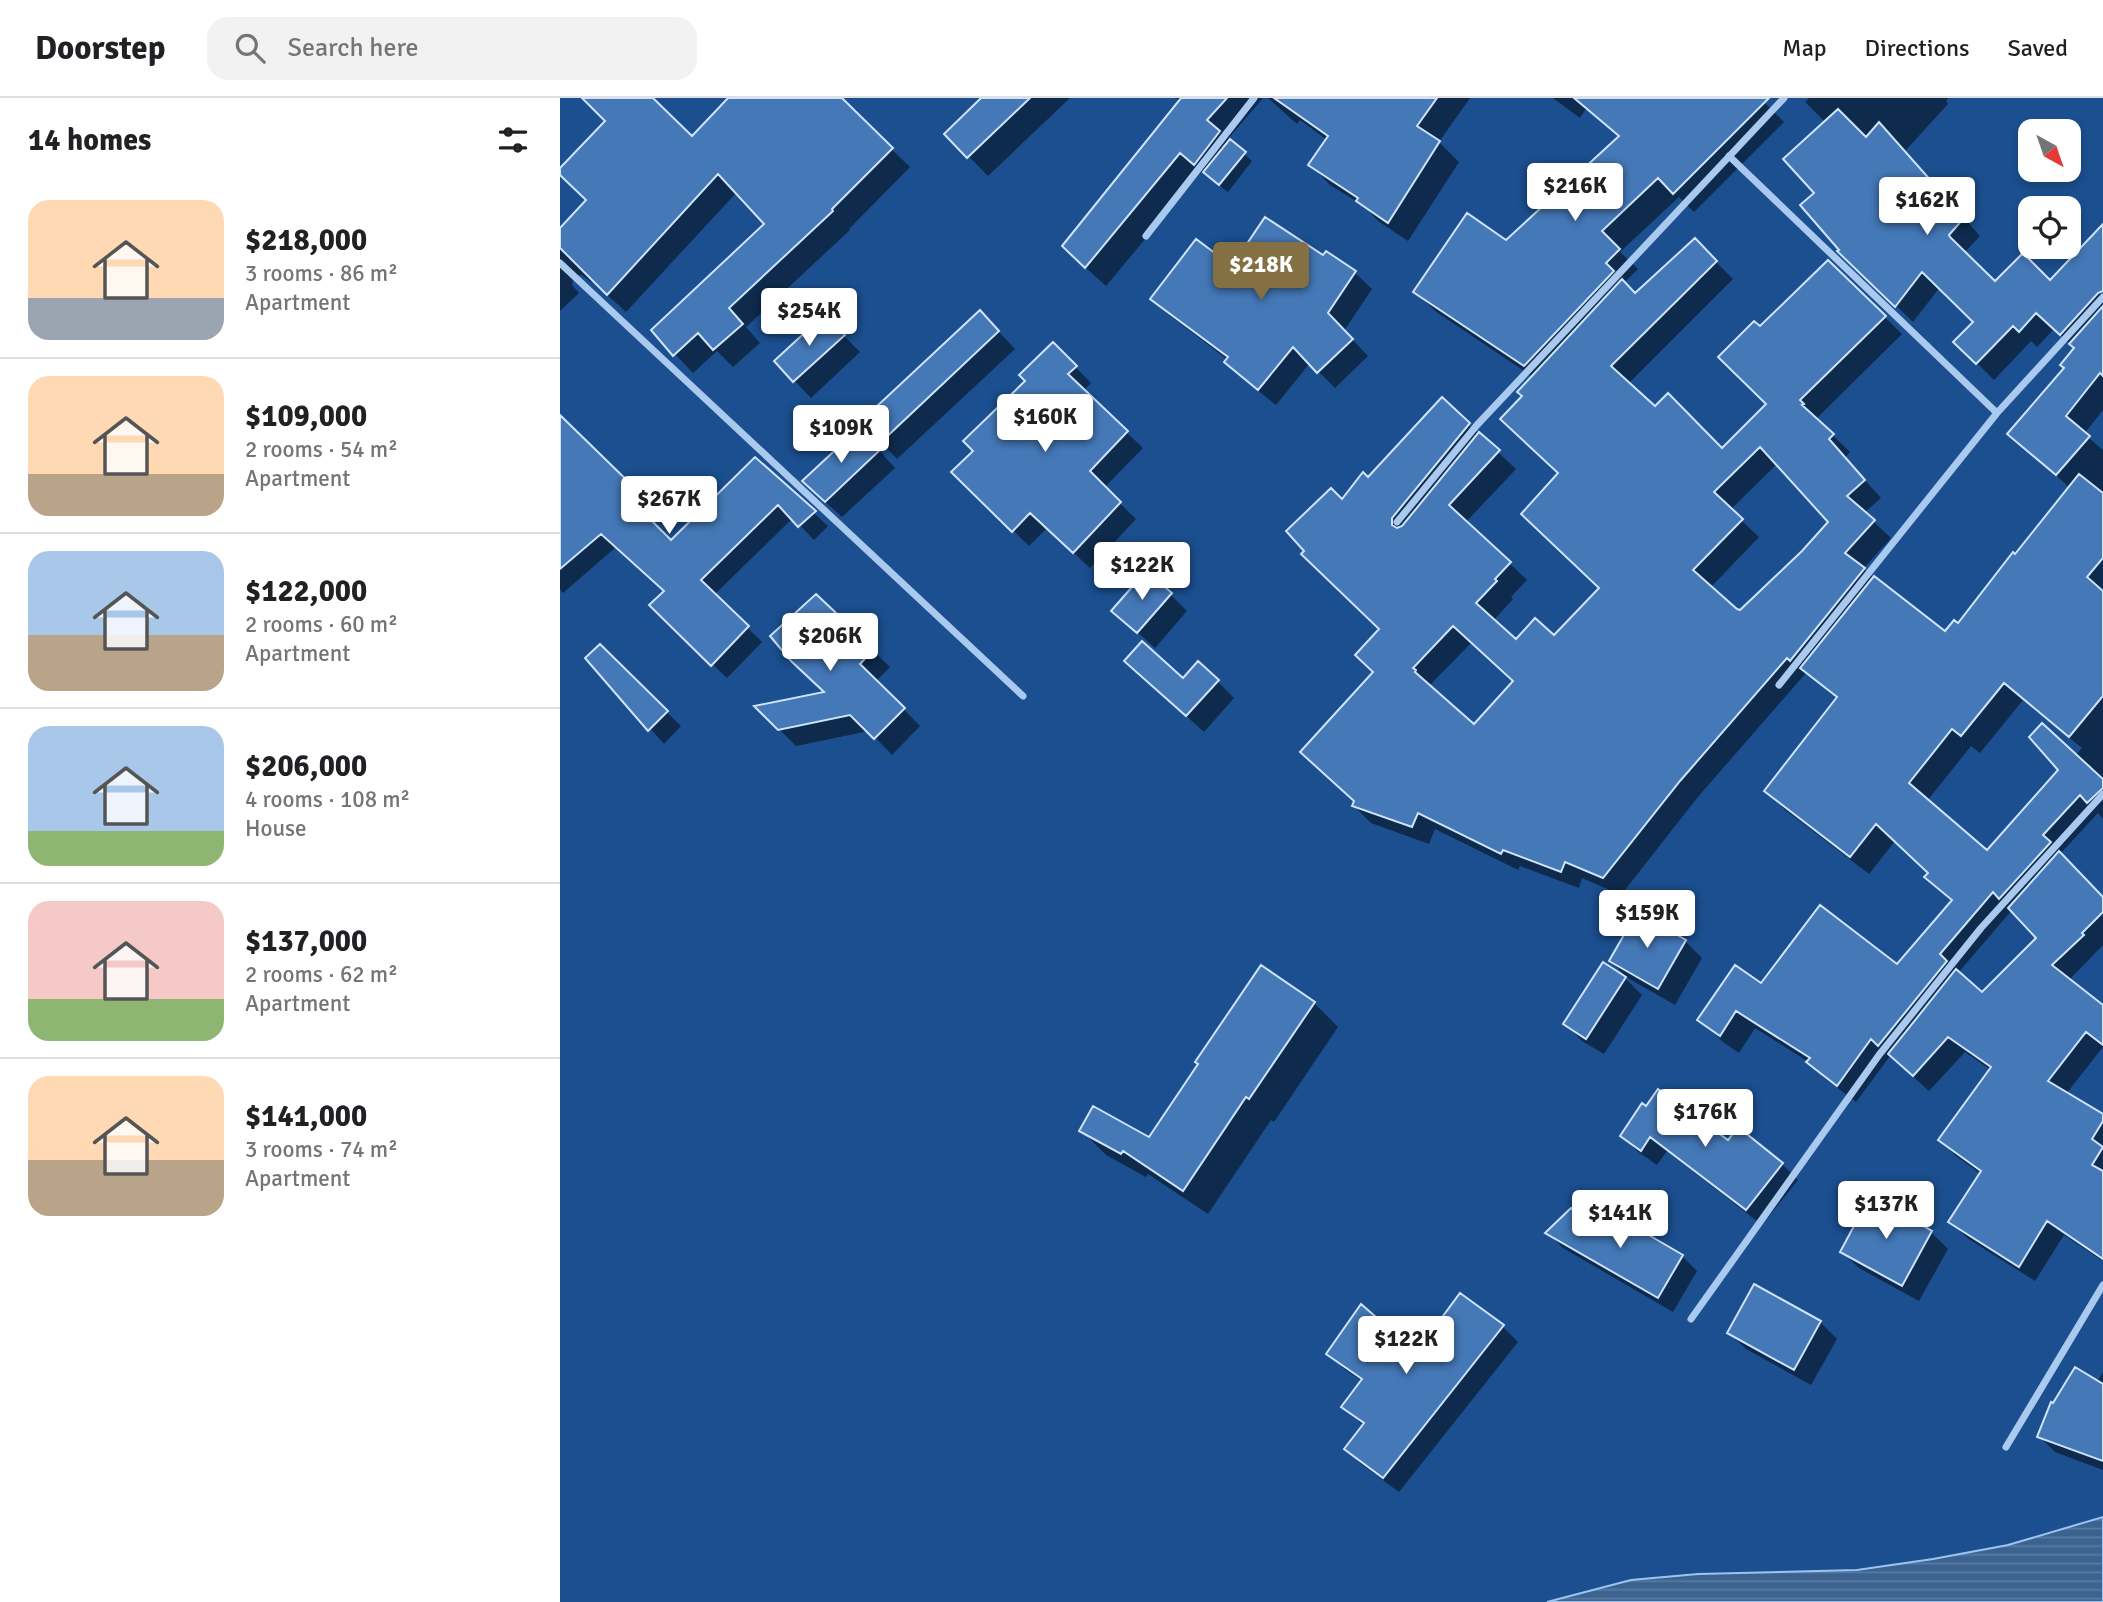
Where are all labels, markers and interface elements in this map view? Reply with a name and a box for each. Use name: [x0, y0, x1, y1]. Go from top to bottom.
search box: [207, 17, 697, 80]
text: Doorstep: [35, 28, 165, 69]
icon: search: [231, 29, 269, 67]
text: Search here: [287, 32, 419, 64]
text: Map: [1782, 33, 1827, 63]
text: Directions: [1865, 33, 1970, 63]
text: Saved: [2008, 33, 2068, 63]
north arrow: [2018, 119, 2081, 182]
map controls: [2018, 119, 2081, 259]
icon: filters: [494, 121, 532, 159]
text: 14 homes: [28, 122, 151, 159]
pin: $216K: [1526, 164, 1624, 223]
text: $216K: [1543, 171, 1607, 200]
pin: $162K: [1878, 178, 1976, 237]
text: $162K: [1895, 185, 1959, 214]
button: locate: [2018, 196, 2081, 259]
text: $218,000: [245, 222, 367, 259]
icon: home: [84, 228, 168, 312]
pin: $218K: [1212, 242, 1310, 302]
text: $218K: [1229, 250, 1293, 279]
text: 3 rooms · 86 m²: [245, 259, 398, 288]
text: Apartment: [245, 288, 350, 317]
pin: $254K: [760, 288, 858, 348]
text: $254K: [777, 296, 841, 325]
pin: $160K: [996, 394, 1094, 454]
text: $109,000: [245, 398, 367, 435]
text: $160K: [1013, 402, 1077, 431]
icon: home: [84, 404, 168, 488]
pin: $109K: [792, 406, 890, 465]
text: $109K: [809, 413, 873, 442]
text: 2 rooms · 54 m²: [245, 435, 398, 464]
text: Apartment: [245, 464, 350, 493]
pin: $267K: [620, 476, 718, 536]
text: $267K: [637, 484, 701, 513]
pin: $122K: [1093, 542, 1191, 602]
text: $122K: [1110, 550, 1174, 579]
text: $122,000: [245, 573, 367, 610]
icon: home: [84, 579, 168, 663]
text: 2 rooms · 60 m²: [245, 610, 398, 639]
pin: $206K: [781, 614, 879, 673]
text: $206K: [798, 621, 862, 650]
text: Apartment: [245, 639, 350, 668]
text: $206,000: [245, 748, 367, 785]
icon: home: [84, 754, 168, 838]
text: 4 rooms · 108 m²: [245, 785, 410, 814]
text: House: [245, 814, 307, 843]
pin: $159K: [1598, 890, 1696, 950]
text: $159K: [1615, 898, 1679, 927]
text: $137,000: [245, 923, 367, 960]
icon: home: [84, 929, 168, 1013]
text: 2 rooms · 62 m²: [245, 960, 398, 989]
text: Apartment: [245, 989, 350, 1018]
pin: $176K: [1656, 1090, 1754, 1149]
text: $176K: [1673, 1097, 1737, 1126]
text: $141,000: [245, 1098, 367, 1135]
icon: home: [84, 1104, 168, 1188]
text: 3 rooms · 74 m²: [245, 1135, 398, 1164]
text: Apartment: [245, 1164, 350, 1193]
pin: $137K: [1837, 1182, 1935, 1241]
text: $137K: [1854, 1189, 1918, 1218]
pin: $141K: [1571, 1190, 1669, 1250]
text: $141K: [1588, 1198, 1652, 1227]
pin: $122K: [1357, 1316, 1455, 1376]
text: $122K: [1374, 1324, 1438, 1353]

